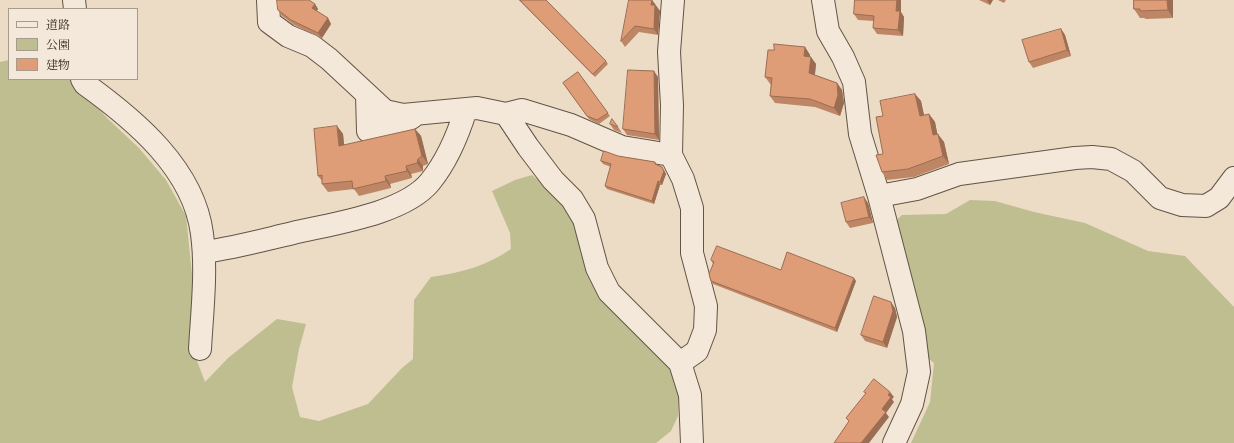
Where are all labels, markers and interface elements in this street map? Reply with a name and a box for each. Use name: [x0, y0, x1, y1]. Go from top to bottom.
legend: [8, 8, 138, 80]
text: 道路: [46, 18, 70, 33]
text: 公園: [46, 38, 70, 53]
text: 建物: [46, 58, 70, 73]

